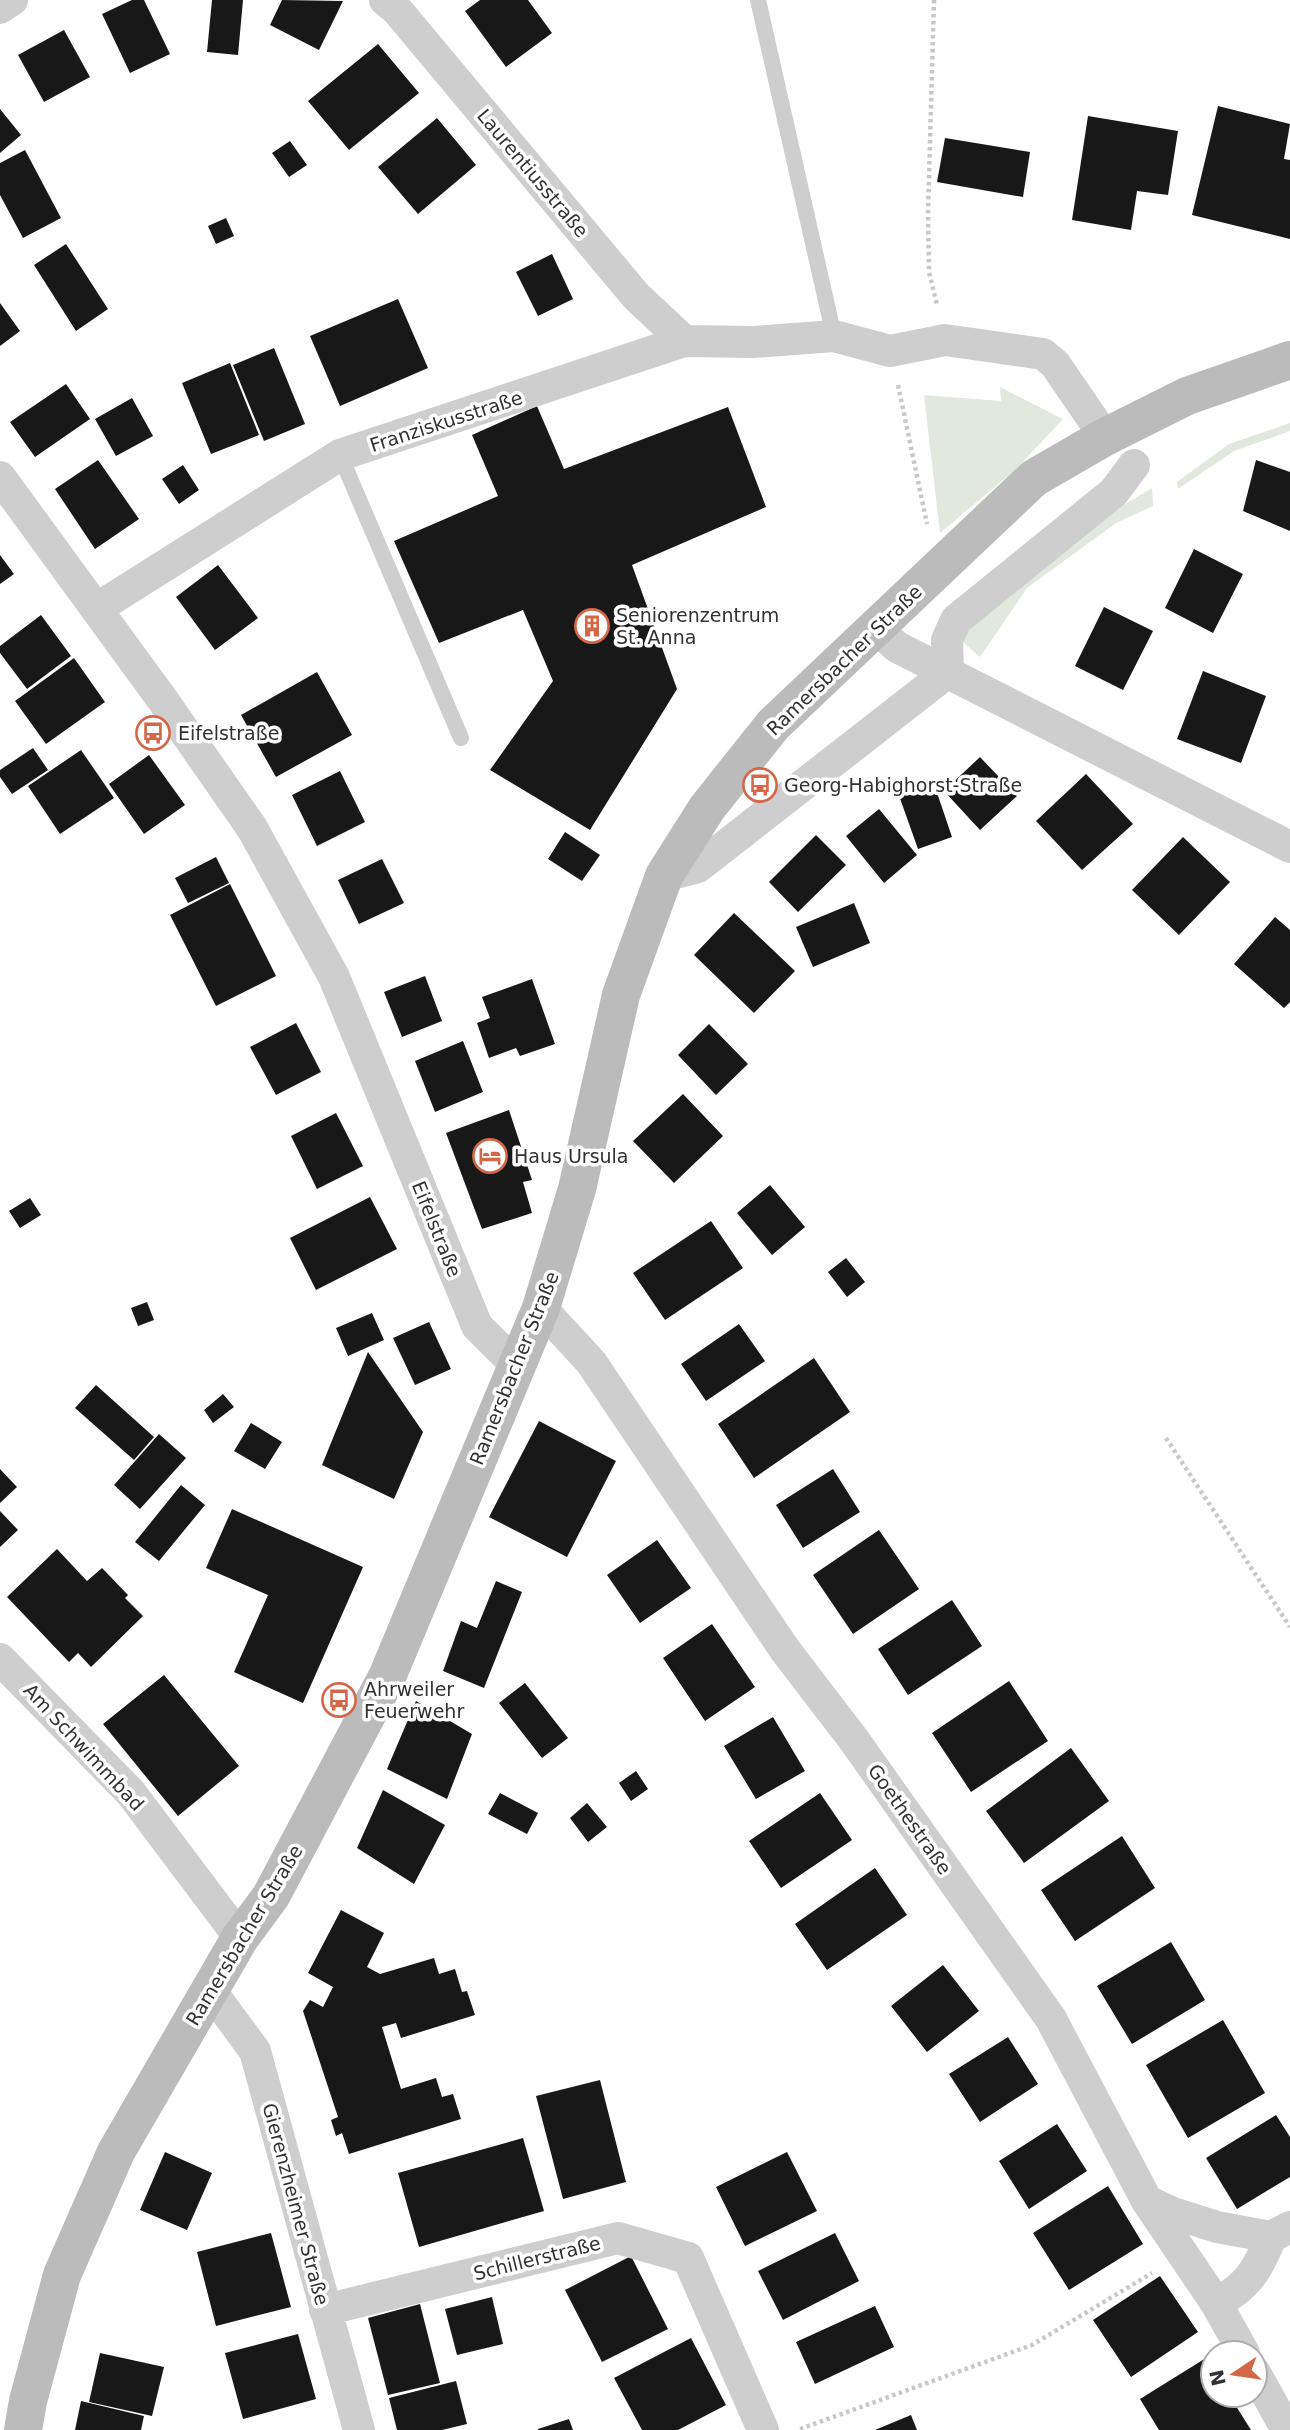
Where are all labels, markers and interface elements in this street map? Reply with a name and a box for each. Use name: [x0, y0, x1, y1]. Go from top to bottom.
street label: Laurentiusstraße: [473, 104, 593, 242]
street label: Franziskusstraße: [367, 386, 525, 456]
street label: Ramersbacher Straße: [762, 580, 926, 740]
place label: Seniorenzentrum St. Anna: [616, 604, 779, 648]
building icon: Seniorenzentrum St. Anna: [573, 607, 611, 645]
bus stop icon: Eifelstraße: [134, 714, 172, 752]
place label: Eifelstraße: [178, 722, 279, 744]
bus stop icon: Georg-Habighorst-Straße: [741, 766, 779, 804]
place label: Georg-Habighorst-Straße: [784, 774, 1022, 796]
hotel icon: Haus Ursula: [471, 1137, 509, 1175]
place label: Haus Ursula: [514, 1145, 629, 1167]
street label: Eifelstraße: [408, 1178, 466, 1280]
street label: Ramersbacher Straße: [465, 1268, 563, 1468]
place label: Ahrweiler Feuerwehr: [364, 1678, 464, 1722]
street label: Am Schwimmbad: [19, 1679, 149, 1815]
bus stop icon: Ahrweiler Feuerwehr: [320, 1681, 358, 1719]
street label: Goethestraße: [864, 1760, 956, 1878]
street label: Ramersbacher Straße: [181, 1841, 307, 2029]
street label: Gierenzheimer Straße: [258, 2100, 334, 2308]
street label: Schillerstraße: [471, 2232, 603, 2284]
north arrow: [1199, 2339, 1269, 2409]
text: N: [1205, 2368, 1230, 2388]

